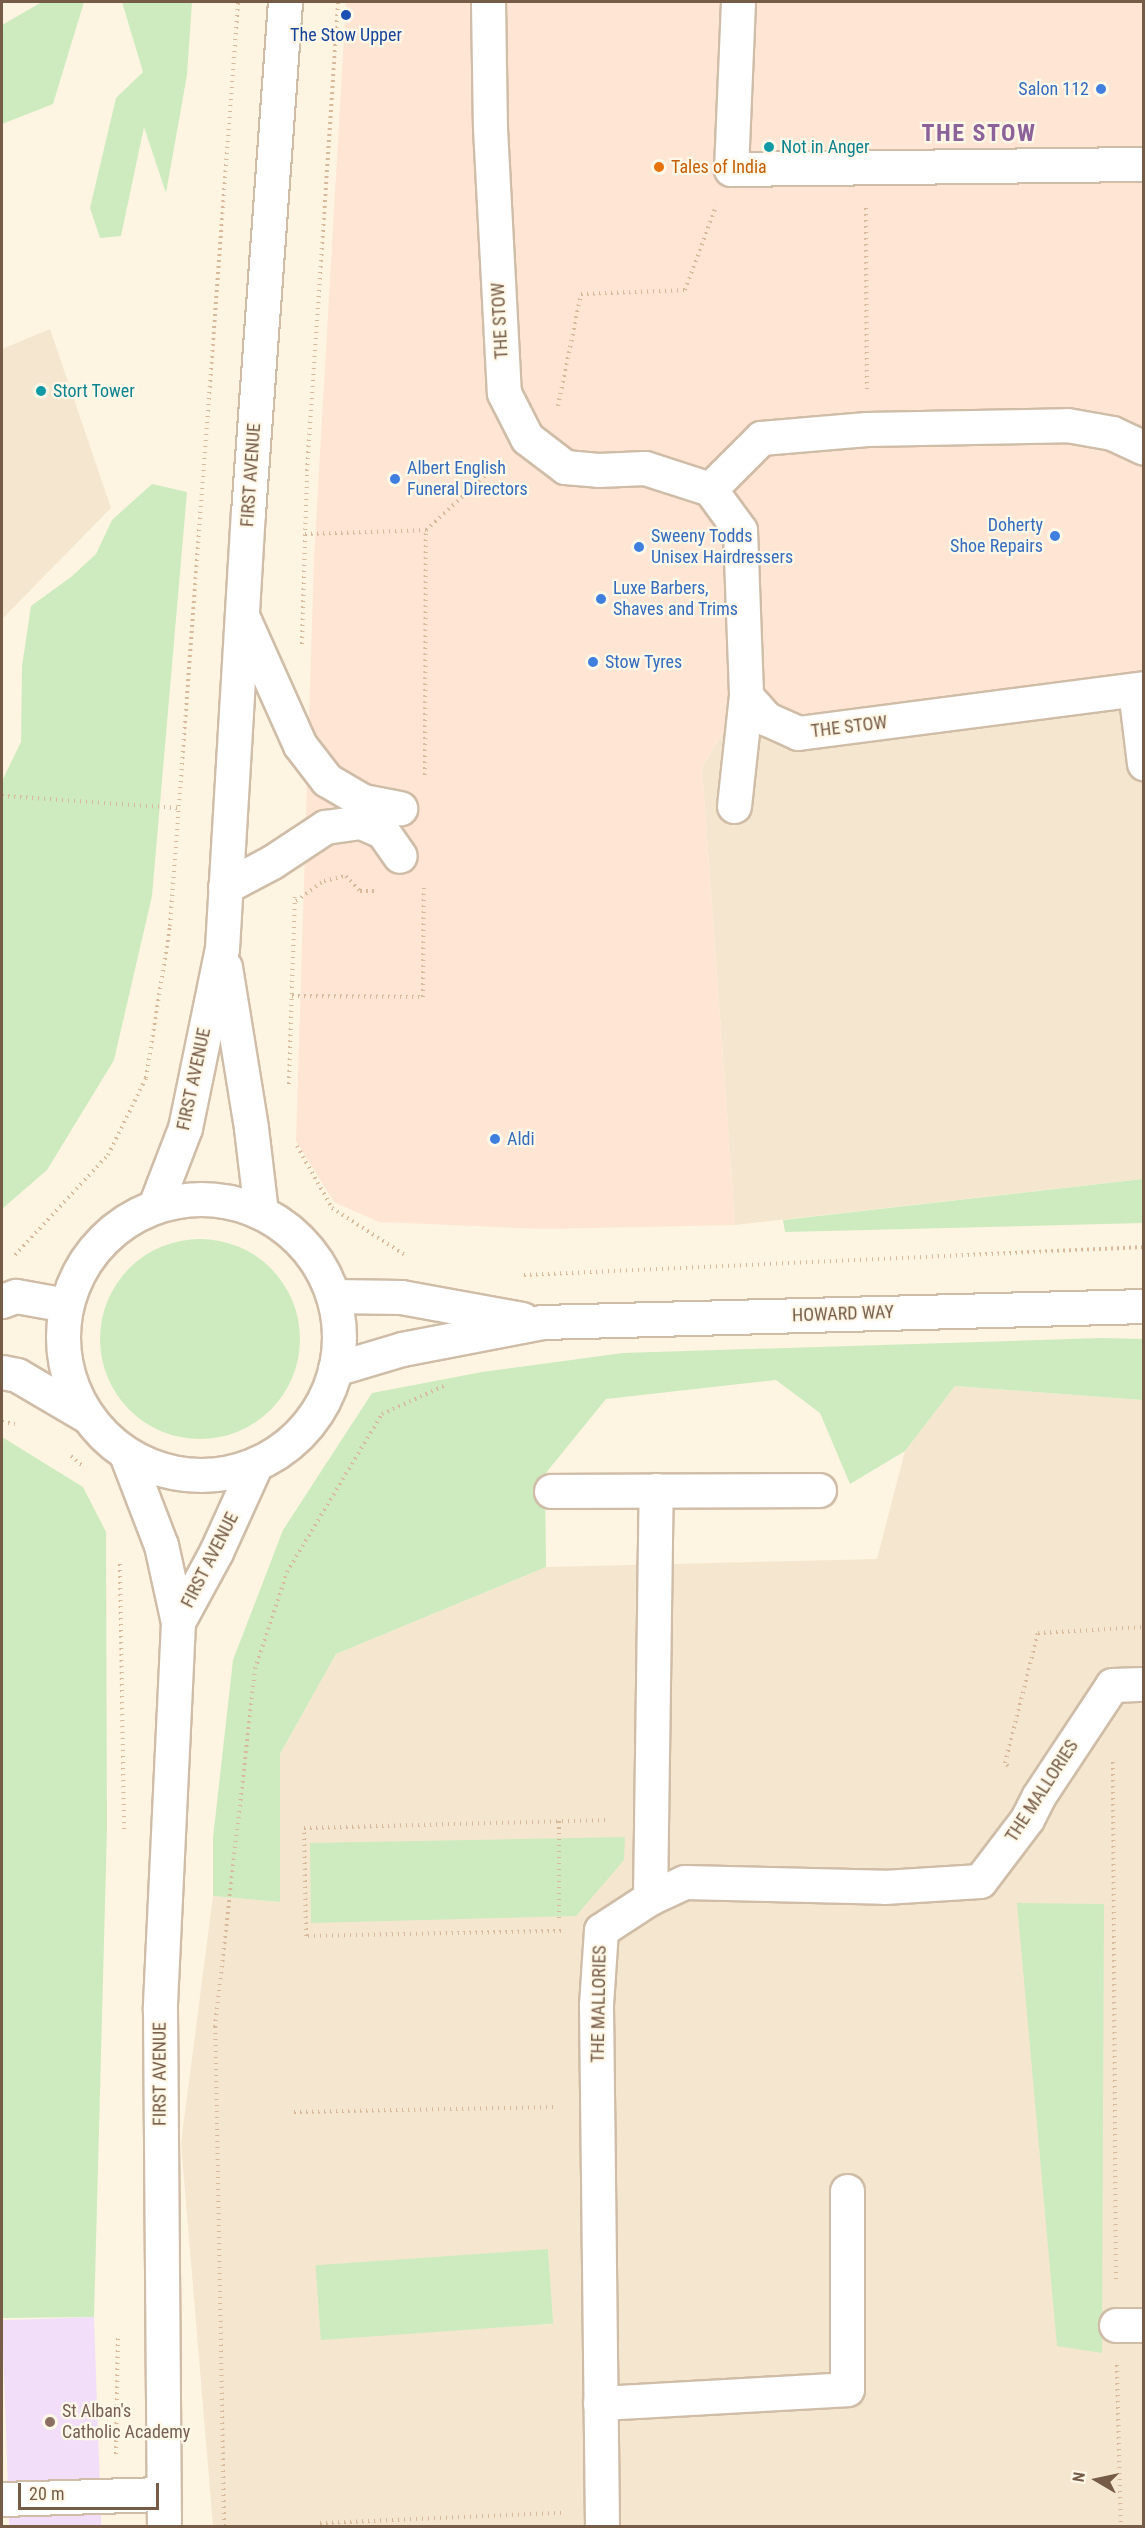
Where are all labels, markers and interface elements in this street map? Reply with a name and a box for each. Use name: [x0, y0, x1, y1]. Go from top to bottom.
marker: The Stow Upper: [339, 8, 353, 22]
place label: The Stow Upper: [290, 24, 402, 46]
place label: Salon 112: [1018, 78, 1089, 100]
marker: Salon 112: [1094, 82, 1108, 96]
district label: THE STOW: [921, 120, 1037, 148]
place label: Not in Anger: [781, 136, 870, 158]
marker: Not in Anger: [762, 140, 776, 154]
place label: Tales of India: [671, 156, 767, 178]
marker: Tales of India: [652, 160, 666, 174]
street label: THE STOW: [487, 282, 513, 360]
place label: Stort Tower: [53, 380, 135, 402]
marker: Stort Tower: [34, 384, 48, 398]
street label: FIRST AVENUE: [237, 422, 265, 528]
place label: Albert English Funeral Directors: [407, 458, 528, 500]
marker: Albert English Funeral Directors: [388, 472, 402, 486]
place label: Doherty Shoe Repairs: [950, 515, 1043, 558]
place label: Sweeny Todds Unisex Hairdressers: [651, 526, 793, 568]
marker: Doherty Shoe Repairs: [1048, 529, 1062, 543]
marker: Sweeny Todds Unisex Hairdressers: [632, 540, 646, 554]
place label: Luxe Barbers, Shaves and Trims: [613, 578, 738, 620]
marker: Luxe Barbers, Shaves and Trims: [594, 592, 608, 606]
place label: Stow Tyres: [605, 651, 683, 673]
marker: Stow Tyres: [586, 655, 600, 669]
street label: THE STOW: [810, 712, 888, 742]
street label: FIRST AVENUE: [173, 1026, 215, 1132]
place label: Aldi: [507, 1128, 535, 1150]
marker: Aldi: [488, 1132, 502, 1146]
street label: HOWARD WAY: [792, 1301, 894, 1327]
street label: FIRST AVENUE: [177, 1509, 243, 1611]
street label: THE MALLORIES: [1001, 1736, 1083, 1846]
street label: THE MALLORIES: [587, 1945, 611, 2063]
street label: FIRST AVENUE: [149, 2022, 171, 2126]
place label: St Alban's Catholic Academy: [62, 2401, 190, 2444]
marker: St Alban's Catholic Academy: [43, 2415, 57, 2429]
north arrow: [1067, 2450, 1127, 2510]
scale bar: [21, 2471, 162, 2509]
text: N: [1069, 2471, 1089, 2483]
text: 20 m: [29, 2483, 64, 2504]

